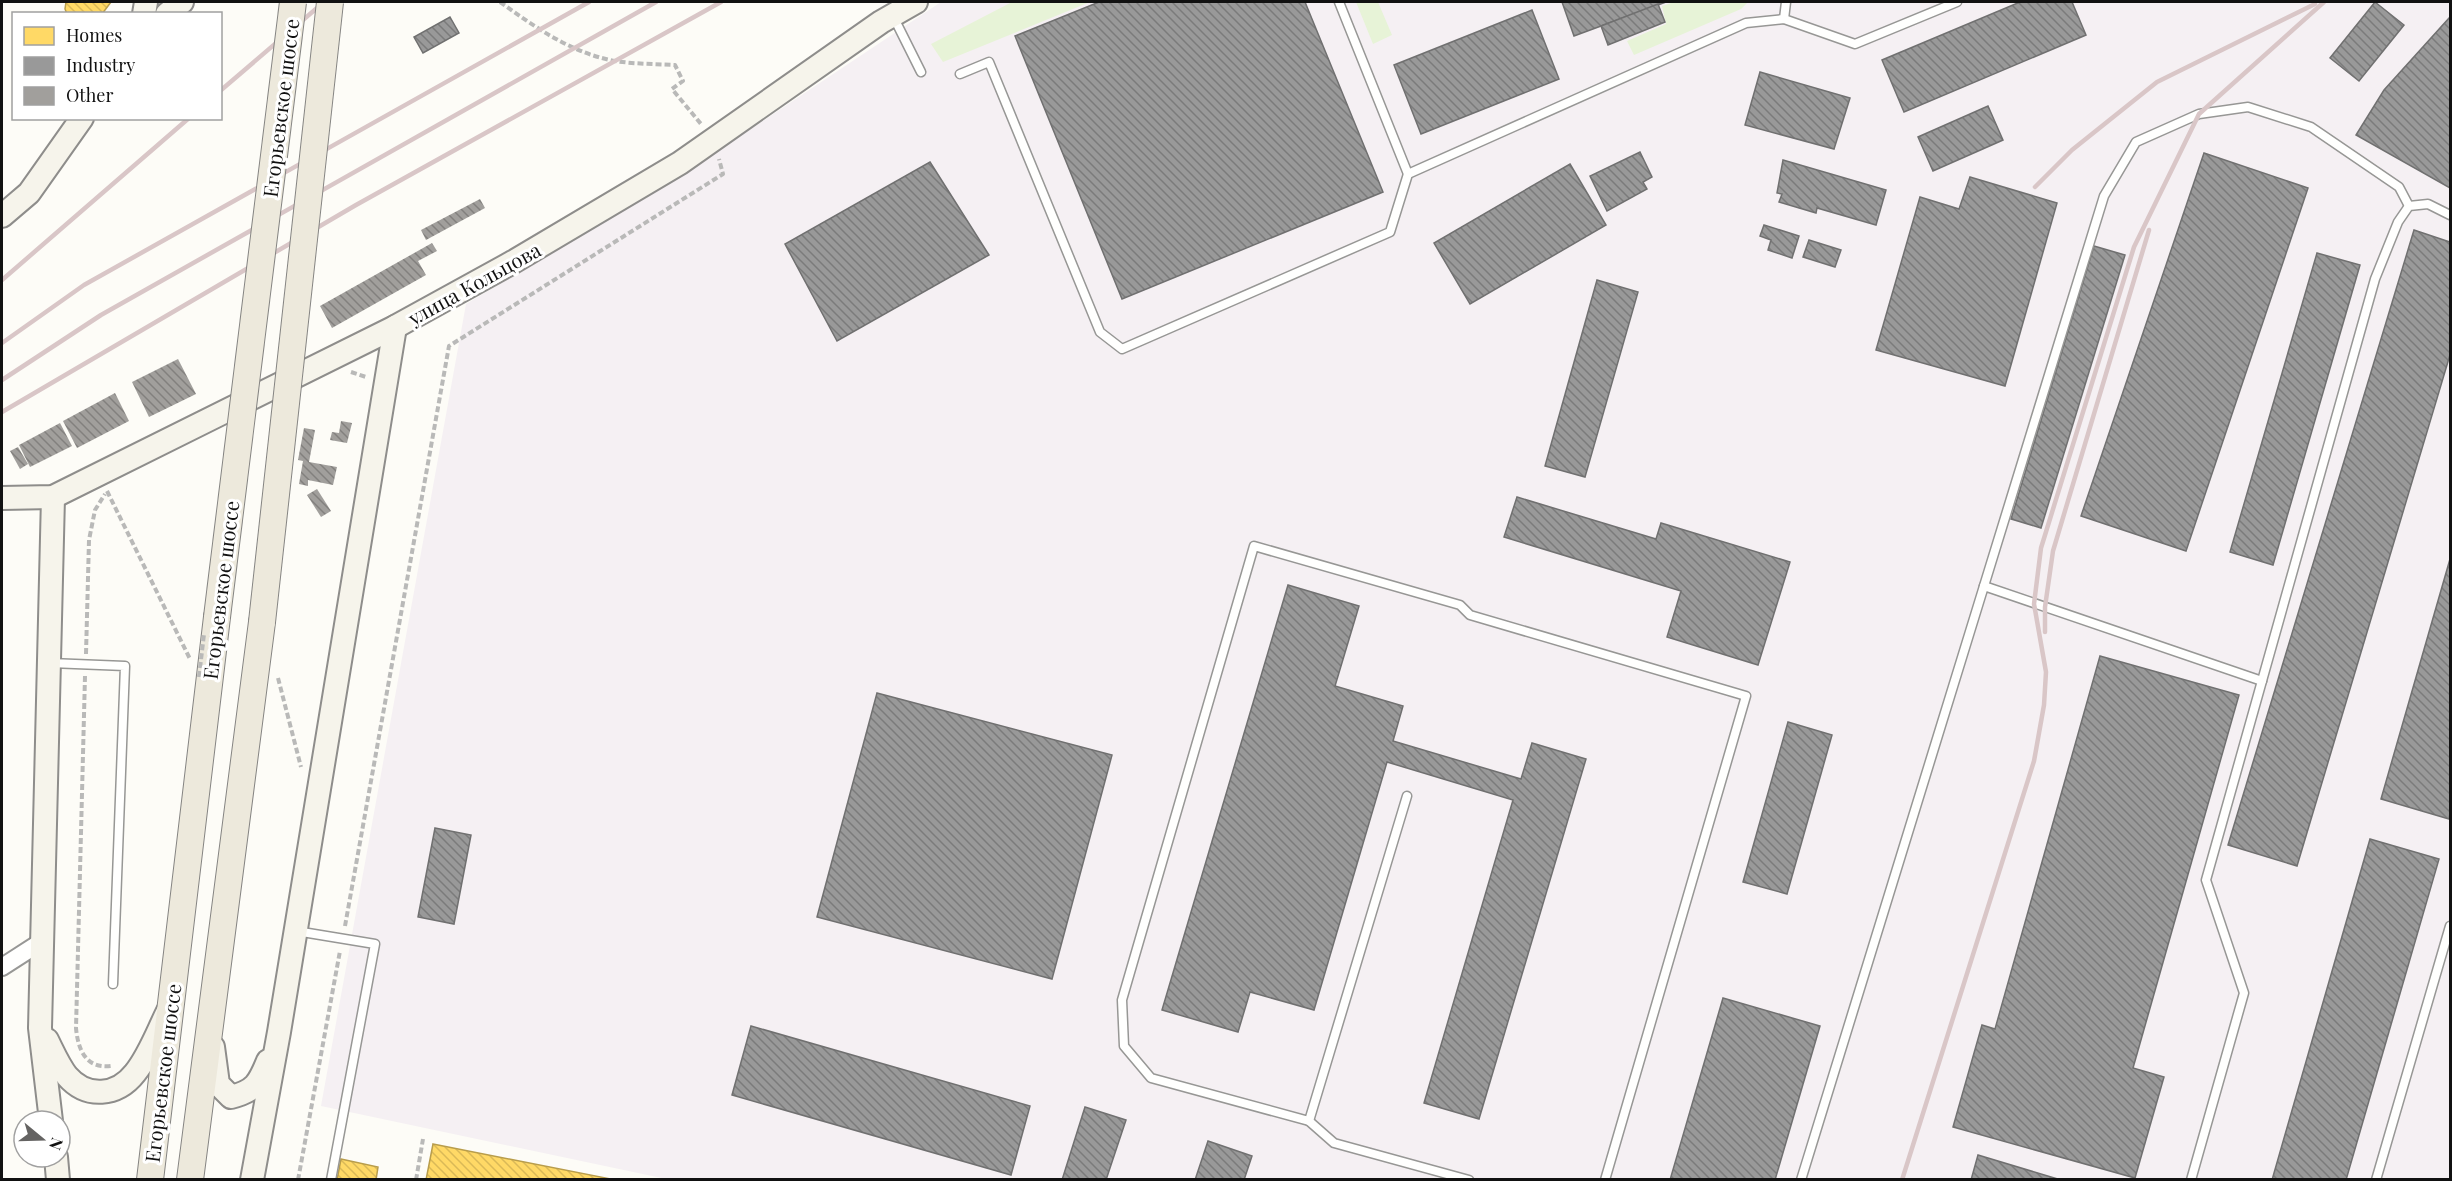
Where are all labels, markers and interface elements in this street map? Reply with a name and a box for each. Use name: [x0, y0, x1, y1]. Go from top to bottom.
legend: [12, 12, 222, 120]
street label: Егорьевское шоссе: [256, 17, 304, 199]
text: Homes: [66, 23, 122, 47]
text: Industry: [66, 53, 135, 77]
text: Other: [66, 83, 113, 107]
street label: улица Кольцова: [402, 235, 545, 331]
street label: Егорьевское шоссе: [196, 499, 244, 681]
street label: Егорьевское шоссе: [138, 982, 186, 1164]
north arrow: [12, 1109, 72, 1169]
text: N: [45, 1135, 68, 1153]

